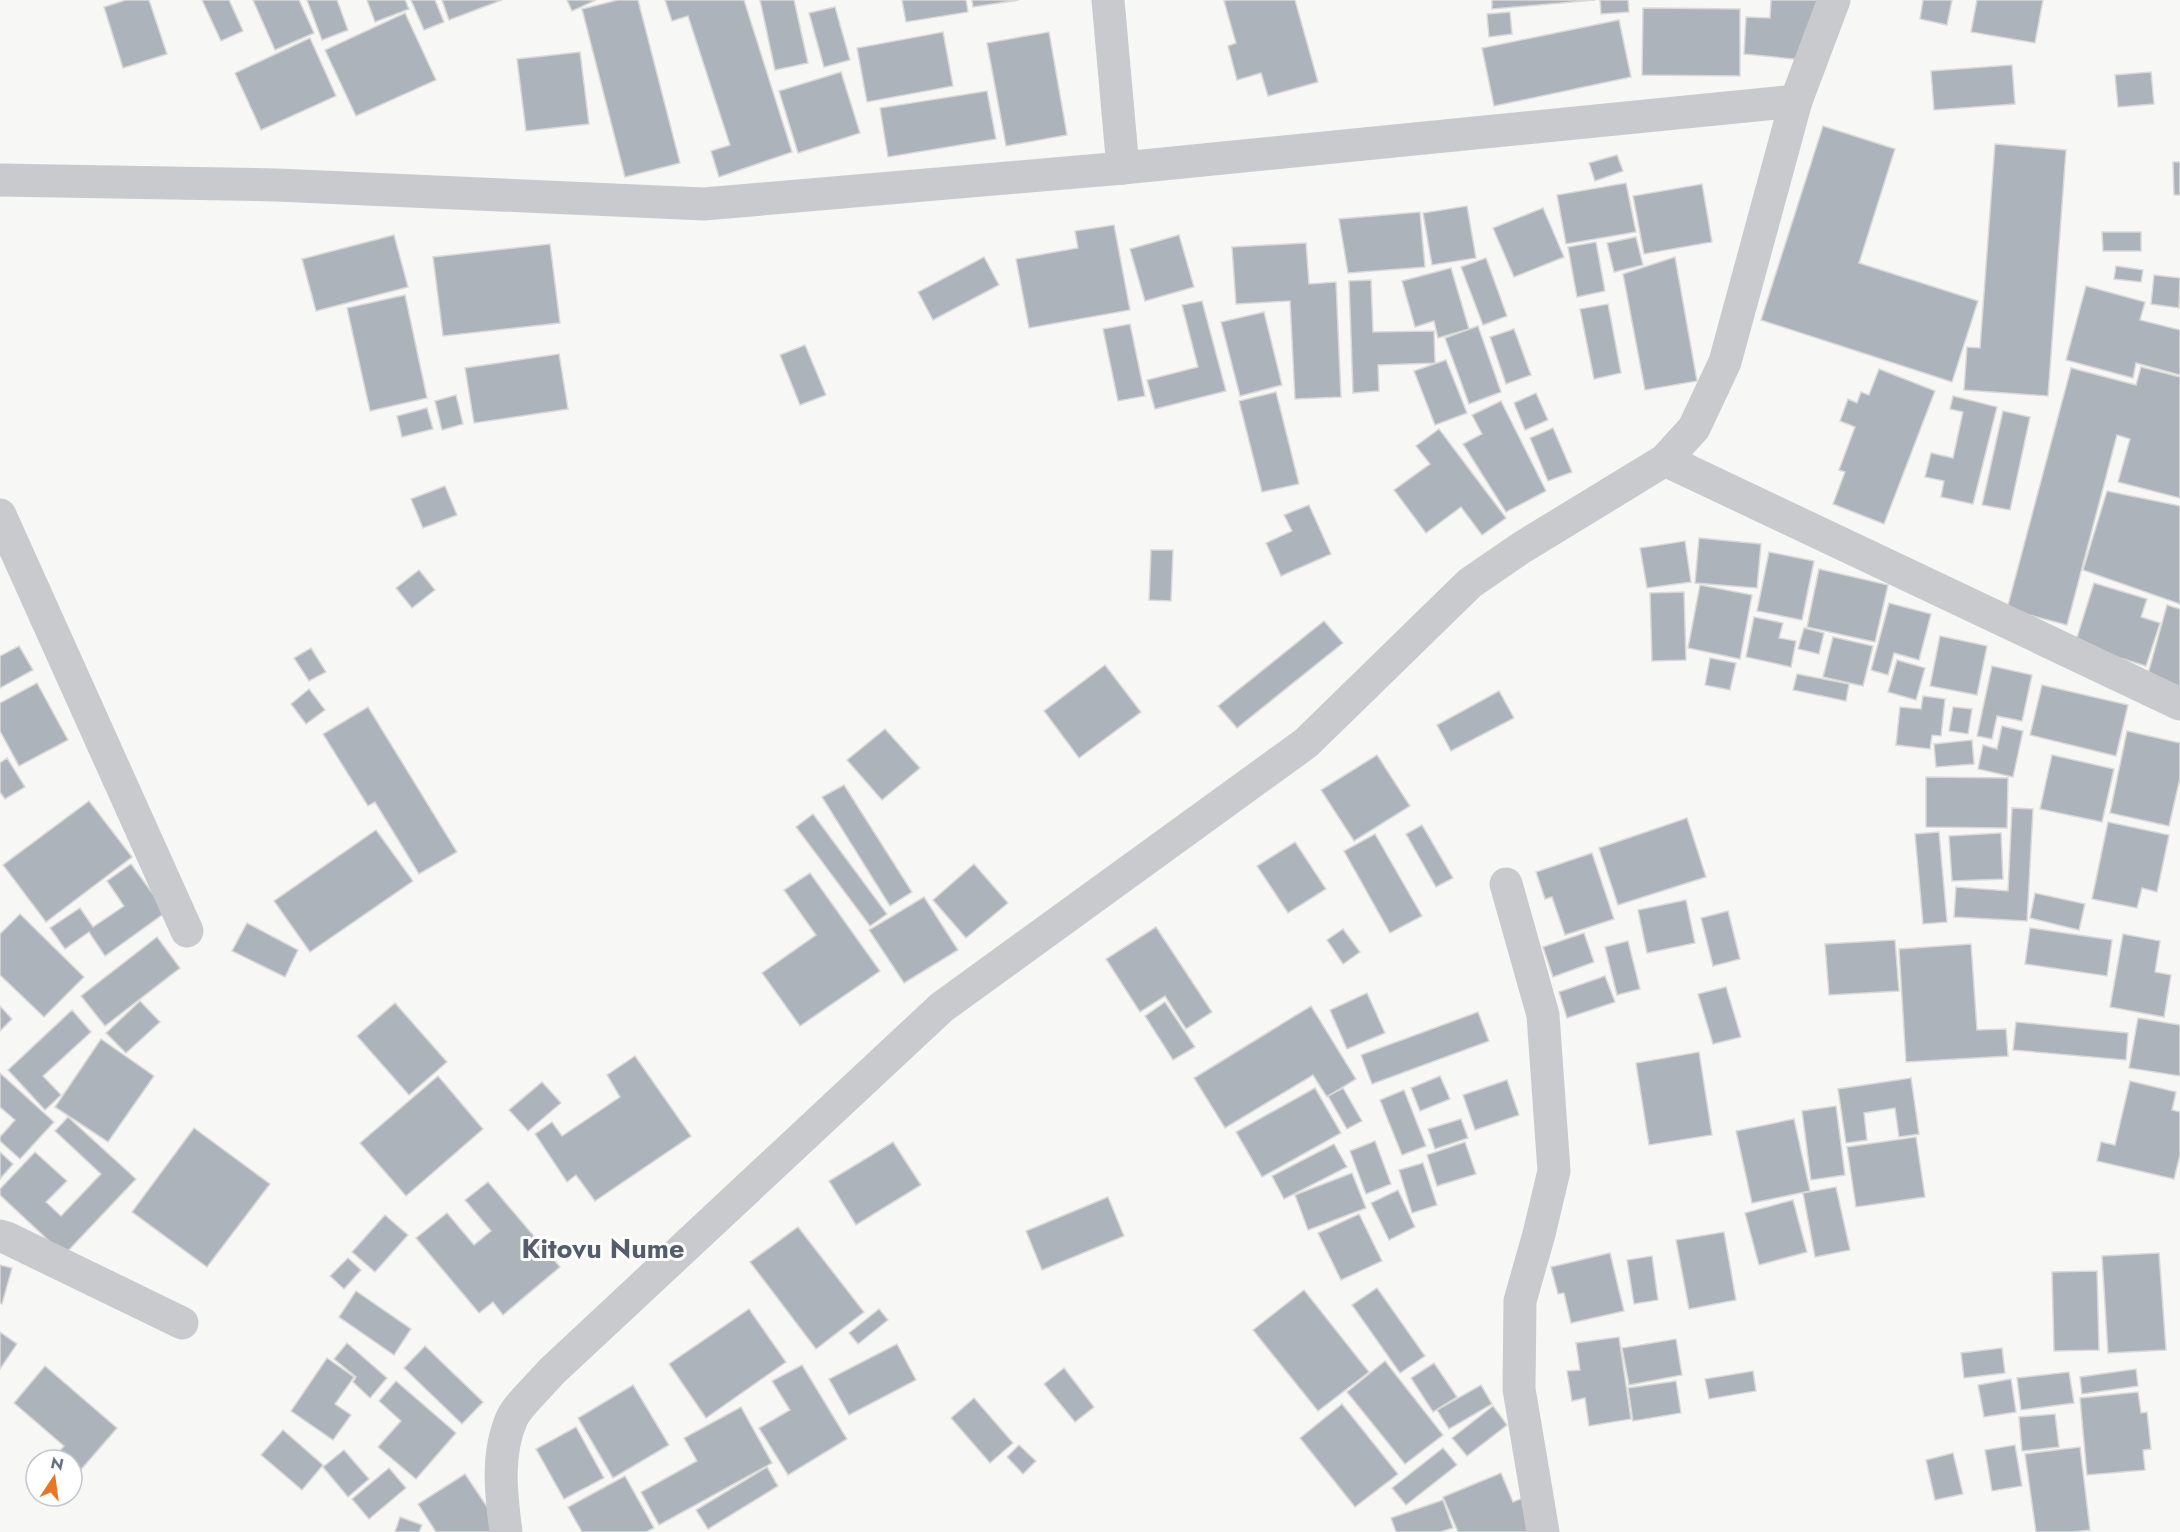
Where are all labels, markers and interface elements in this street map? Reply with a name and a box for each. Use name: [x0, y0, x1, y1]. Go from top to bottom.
district label: Kitovu Nume: [522, 1229, 684, 1268]
north arrow: [24, 1448, 84, 1508]
text: N: [48, 1451, 66, 1477]

